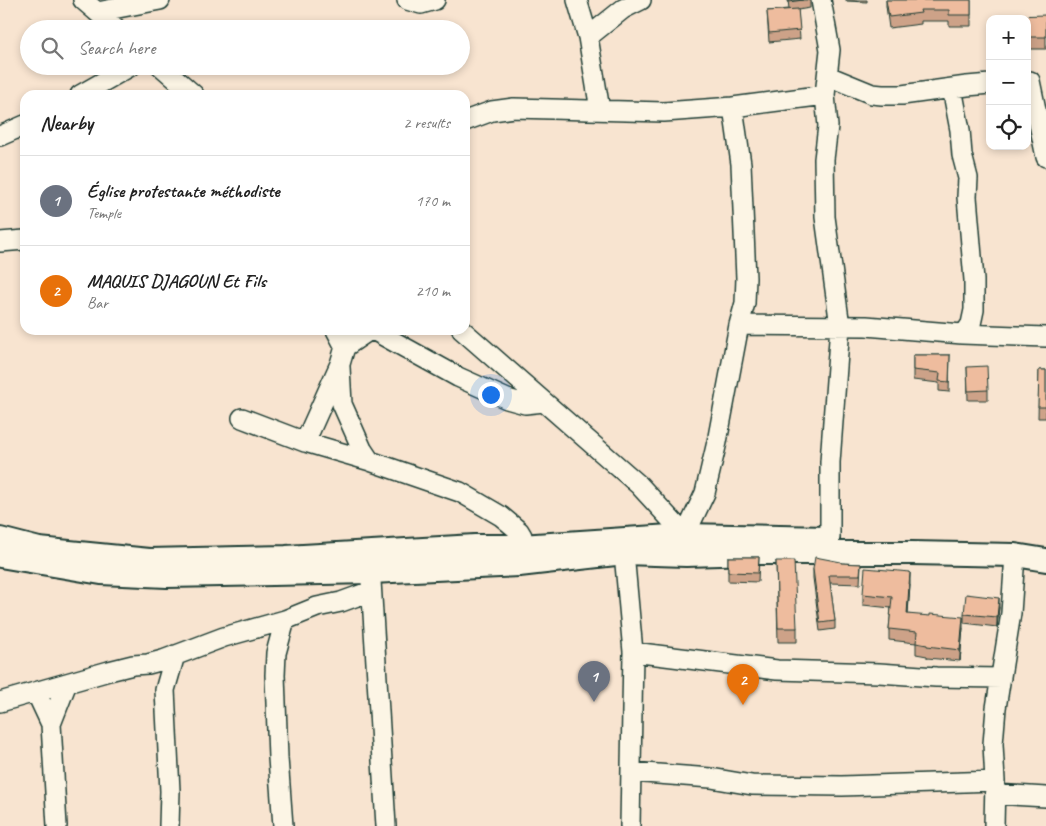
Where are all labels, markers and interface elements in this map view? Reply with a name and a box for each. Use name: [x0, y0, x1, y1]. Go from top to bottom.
map controls: [986, 15, 1031, 150]
button: +: [986, 15, 1031, 60]
search box: [20, 20, 470, 75]
icon: search: [38, 34, 66, 62]
text: Search here: [78, 36, 155, 60]
button: −: [986, 60, 1031, 105]
button: locate: [986, 105, 1031, 150]
text: Nearby: [40, 110, 93, 136]
text: 2 results: [403, 113, 450, 133]
text: Église protestante méthodiste: [87, 179, 280, 203]
text: 1: [52, 191, 60, 211]
text: 170 m: [416, 191, 450, 211]
text: Temple: [87, 203, 121, 223]
text: MAQUIS DJAGOUN Et Fils: [87, 269, 266, 293]
text: 2: [52, 281, 60, 301]
text: 210 m: [416, 281, 450, 301]
text: Bar: [87, 293, 108, 313]
your location: [478, 382, 504, 408]
pin: 1: [578, 661, 610, 702]
pin: 2: [727, 664, 759, 705]

